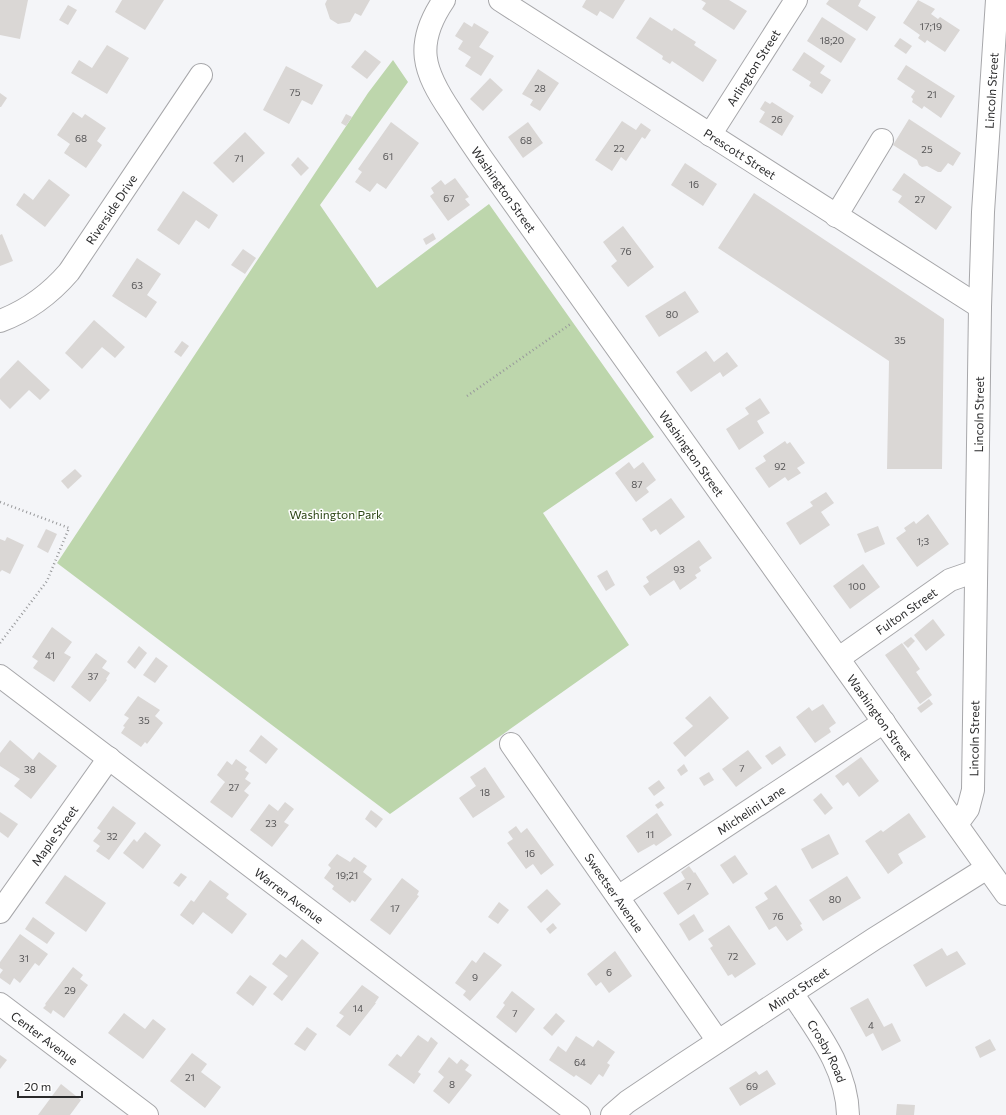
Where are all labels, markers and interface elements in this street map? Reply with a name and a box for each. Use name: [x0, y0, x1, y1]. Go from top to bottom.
house number: 17;19: [920, 20, 942, 32]
street label: Arlington Street: [723, 27, 783, 108]
house number: 18;20: [820, 34, 844, 46]
street label: Lincoln Street: [982, 52, 1001, 129]
house number: 28: [534, 82, 546, 94]
house number: 75: [290, 86, 301, 98]
house number: 21: [927, 88, 937, 100]
house number: 26: [771, 113, 783, 125]
street label: Prescott Street: [701, 125, 779, 182]
house number: 68: [75, 132, 87, 144]
house number: 68: [520, 134, 532, 146]
house number: 22: [613, 142, 625, 154]
house number: 25: [921, 143, 933, 155]
street label: Washington Street: [469, 144, 539, 235]
house number: 61: [383, 150, 393, 162]
house number: 71: [234, 152, 244, 164]
street label: Riverside Drive: [83, 172, 139, 247]
house number: 16: [689, 178, 699, 190]
house number: 67: [443, 192, 455, 204]
house number: 27: [915, 193, 925, 205]
house number: 76: [620, 245, 632, 257]
house number: 63: [131, 279, 143, 291]
house number: 80: [666, 308, 678, 320]
house number: 35: [894, 334, 906, 346]
street label: Lincoln Street: [971, 376, 986, 452]
street label: Washington Street: [657, 408, 727, 499]
house number: 92: [774, 460, 786, 472]
house number: 87: [631, 478, 643, 490]
park label: Washington Park: [290, 507, 383, 521]
house number: 1;3: [917, 535, 929, 547]
house number: 93: [673, 563, 685, 575]
house number: 100: [848, 580, 866, 592]
street label: Fulton Street: [873, 584, 939, 637]
house number: 41: [45, 649, 55, 661]
house number: 37: [88, 670, 98, 682]
street label: Washington Street: [845, 672, 915, 763]
street label: Lincoln Street: [966, 700, 981, 776]
house number: 35: [138, 714, 150, 726]
house number: 7: [739, 762, 745, 774]
house number: 38: [24, 763, 36, 775]
house number: 27: [229, 781, 239, 793]
street label: Michelini Lane: [714, 782, 788, 837]
house number: 18: [480, 786, 490, 798]
street label: Maple Street: [28, 802, 80, 868]
house number: 23: [265, 817, 277, 829]
house number: 11: [646, 828, 654, 840]
house number: 32: [106, 830, 118, 842]
house number: 16: [525, 847, 535, 859]
street label: Sweetser Avenue: [582, 850, 647, 935]
street label: Warren Avenue: [252, 865, 327, 926]
house number: 19;21: [336, 869, 358, 881]
house number: 7: [686, 880, 692, 892]
house number: 80: [829, 893, 841, 905]
house number: 17: [390, 902, 400, 914]
house number: 76: [772, 910, 784, 922]
house number: 72: [728, 950, 739, 962]
house number: 31: [19, 952, 29, 964]
street label: Minot Street: [765, 964, 831, 1014]
house number: 6: [606, 966, 612, 978]
house number: 9: [472, 971, 478, 983]
house number: 29: [64, 984, 76, 996]
house number: 14: [353, 1002, 363, 1014]
house number: 7: [512, 1007, 518, 1019]
street label: Center Avenue: [9, 1008, 81, 1067]
street label: Crosby Road: [805, 1017, 849, 1084]
house number: 4: [868, 1019, 874, 1031]
house number: 64: [574, 1056, 586, 1068]
house number: 21: [185, 1071, 195, 1083]
scale bar: [18, 1073, 82, 1099]
house number: 8: [449, 1078, 455, 1090]
text: 20 m: [24, 1079, 51, 1093]
house number: 69: [746, 1080, 758, 1092]

